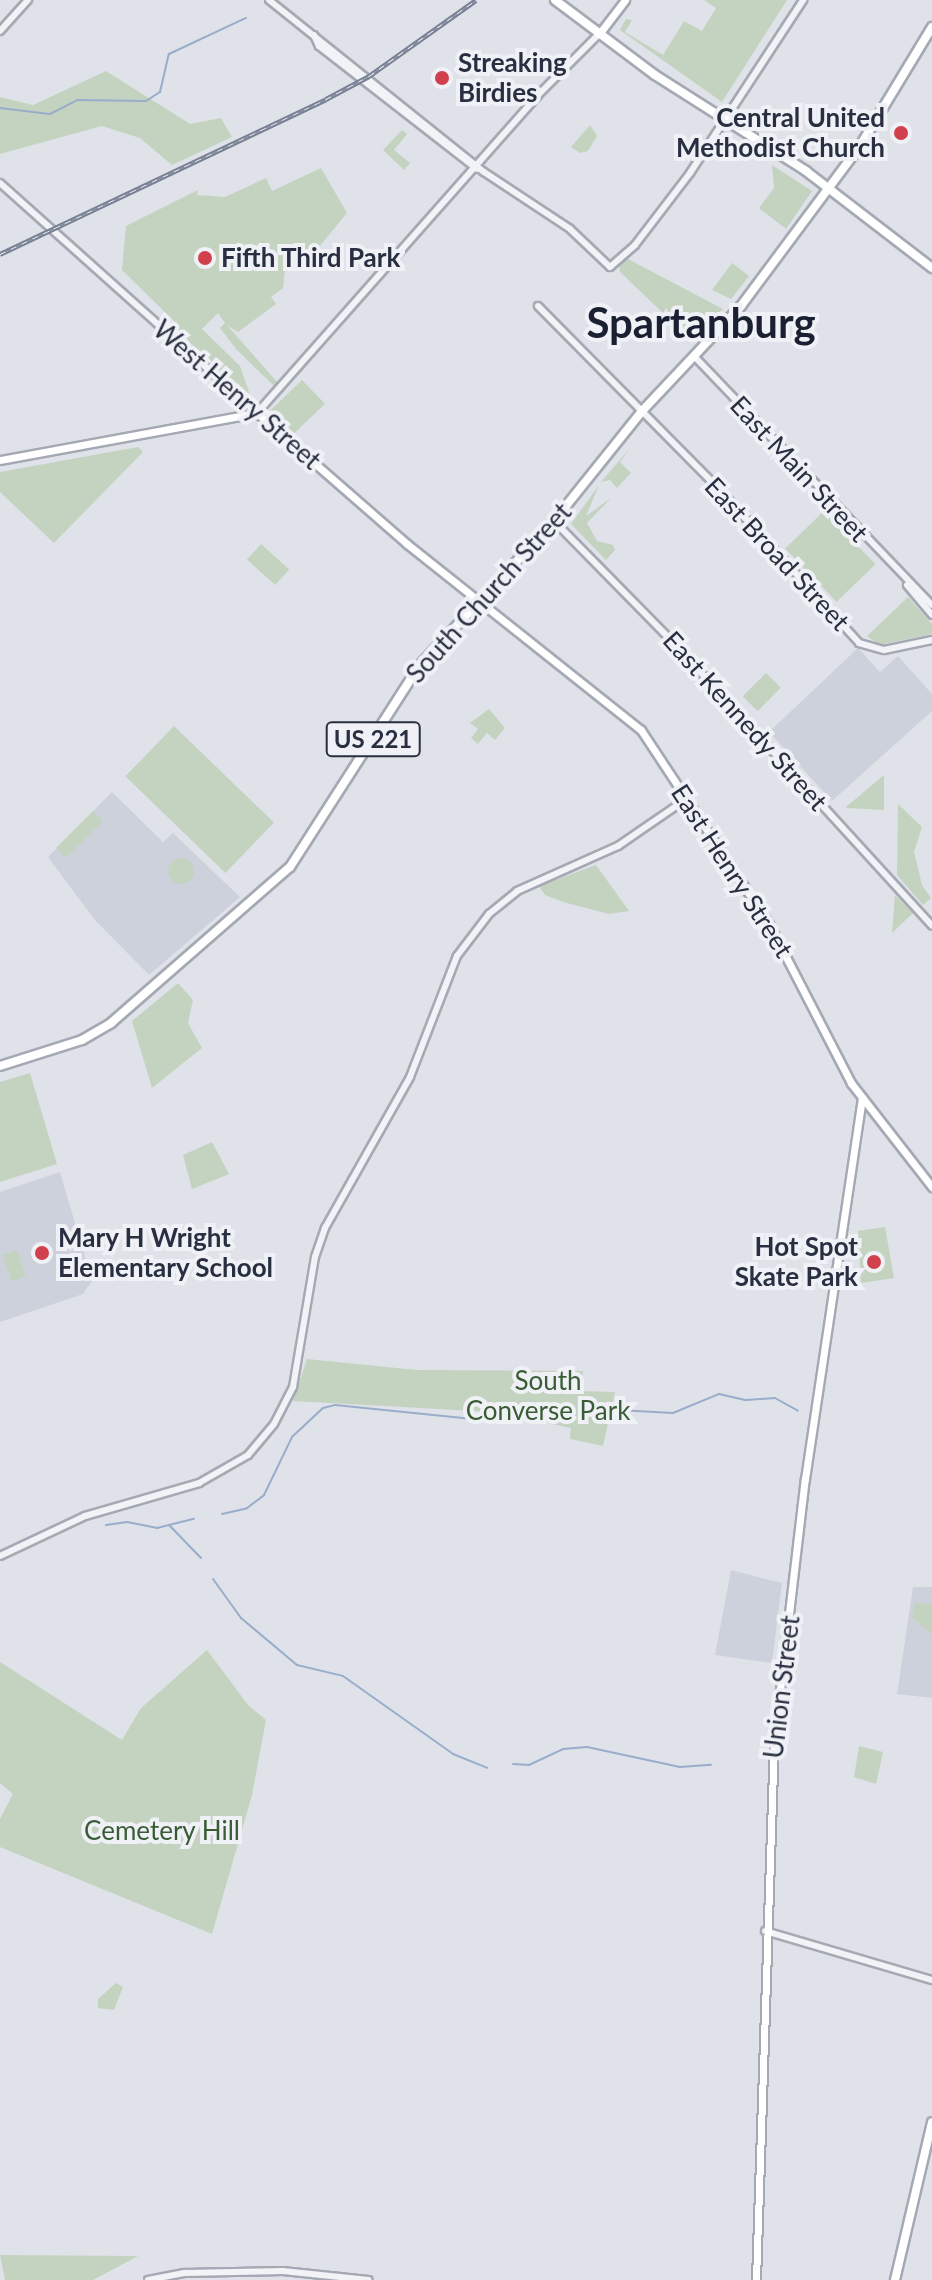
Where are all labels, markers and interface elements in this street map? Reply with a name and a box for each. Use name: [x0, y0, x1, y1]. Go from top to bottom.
place label: Streaking Birdies: [458, 47, 567, 108]
marker: Streaking Birdies: [433, 69, 451, 87]
place label: Central United Methodist Church: [676, 102, 885, 164]
marker: Central United Methodist Church: [892, 124, 910, 142]
place label: Fifth Third Park: [221, 242, 401, 274]
marker: Fifth Third Park: [196, 249, 214, 267]
district label: Spartanburg: [586, 297, 816, 347]
street label: West Henry Street: [147, 314, 327, 476]
street label: East Main Street: [724, 390, 874, 548]
street label: East Broad Street: [698, 471, 856, 637]
street label: South Church Street: [400, 497, 578, 689]
street label: East Kennedy Street: [656, 625, 834, 817]
road number: US 221: [325, 719, 421, 759]
street label: East Henry Street: [664, 778, 800, 964]
place label: Mary H Wright Elementary School: [58, 1222, 274, 1284]
place label: Hot Spot Skate Park: [735, 1231, 858, 1292]
marker: Mary H Wright Elementary School: [33, 1244, 51, 1262]
marker: Hot Spot Skate Park: [865, 1253, 883, 1271]
park label: South Converse Park: [466, 1365, 630, 1426]
street label: Union Street: [758, 1614, 806, 1760]
park label: Cemetery Hill: [84, 1815, 240, 1847]

